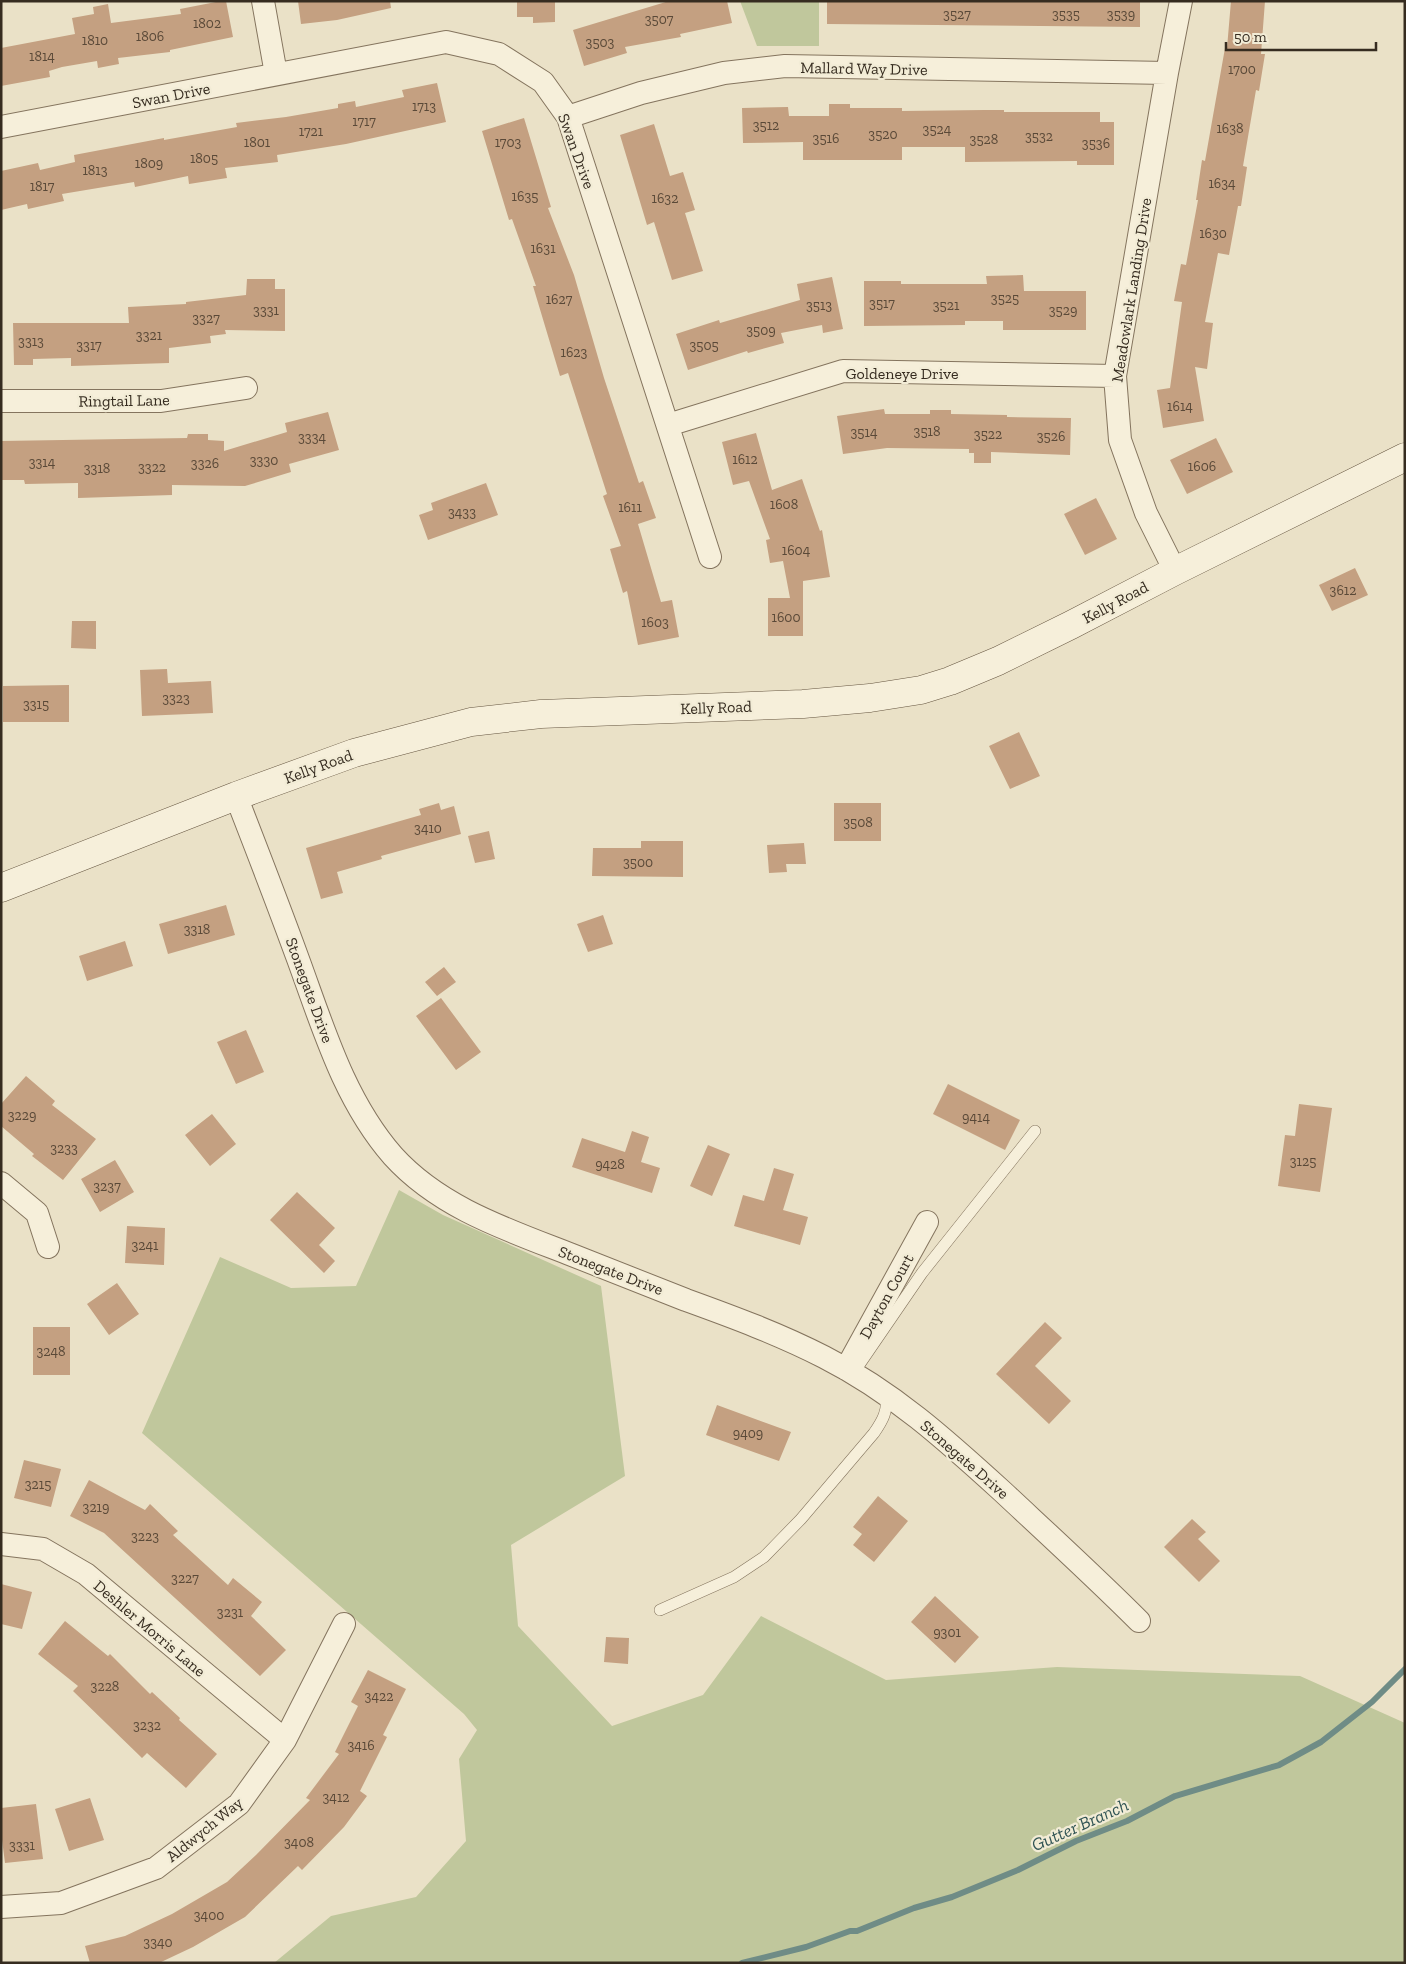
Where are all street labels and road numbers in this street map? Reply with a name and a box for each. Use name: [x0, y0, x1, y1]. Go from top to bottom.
street label: Mallard Way Drive: [800, 58, 928, 79]
street label: Swan Drive: [131, 79, 212, 112]
street label: Swan Drive: [554, 111, 599, 191]
street label: Meadowlark Landing Drive: [1108, 196, 1155, 384]
street label: Goldeneye Drive: [845, 364, 959, 383]
street label: Ringtail Lane: [78, 390, 170, 411]
street label: Kelly Road: [1079, 577, 1151, 628]
street label: Kelly Road: [680, 697, 752, 718]
street label: Kelly Road: [281, 745, 355, 788]
street label: Stonegate Drive: [282, 935, 337, 1045]
street label: Stonegate Drive: [556, 1242, 666, 1299]
street label: Dayton Court: [855, 1251, 918, 1342]
street label: Stonegate Drive: [917, 1416, 1013, 1503]
street label: Deshler Morris Lane: [90, 1576, 210, 1681]
street label: Aldwych Way: [162, 1792, 247, 1866]

